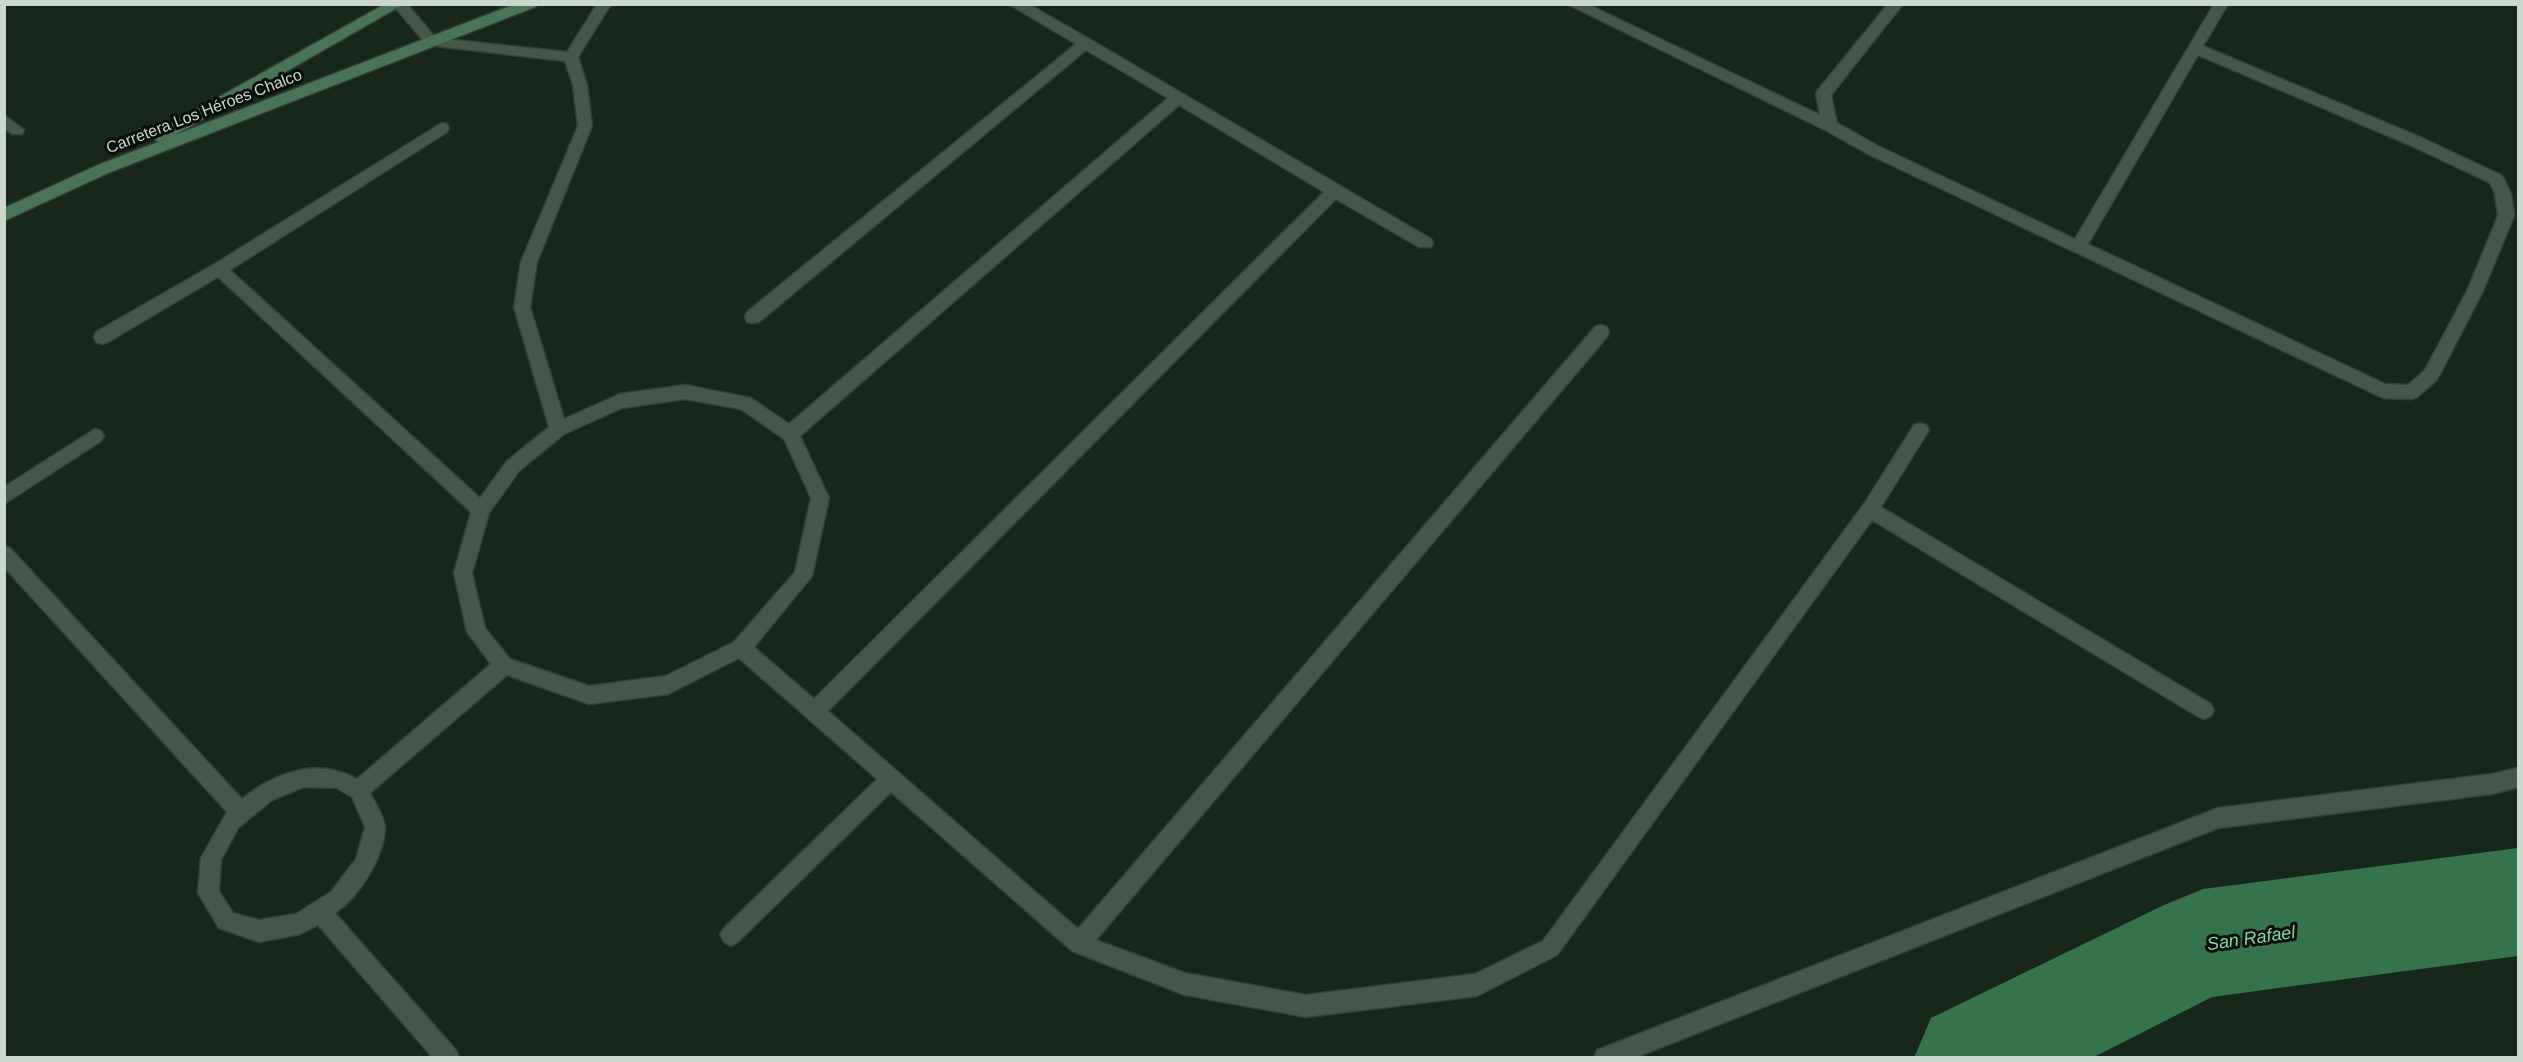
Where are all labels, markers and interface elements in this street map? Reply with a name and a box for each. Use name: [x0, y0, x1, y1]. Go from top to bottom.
street label: Carretera Los Héroes Chalco: [104, 66, 304, 156]
water label: San Rafael: [2206, 922, 2297, 954]

